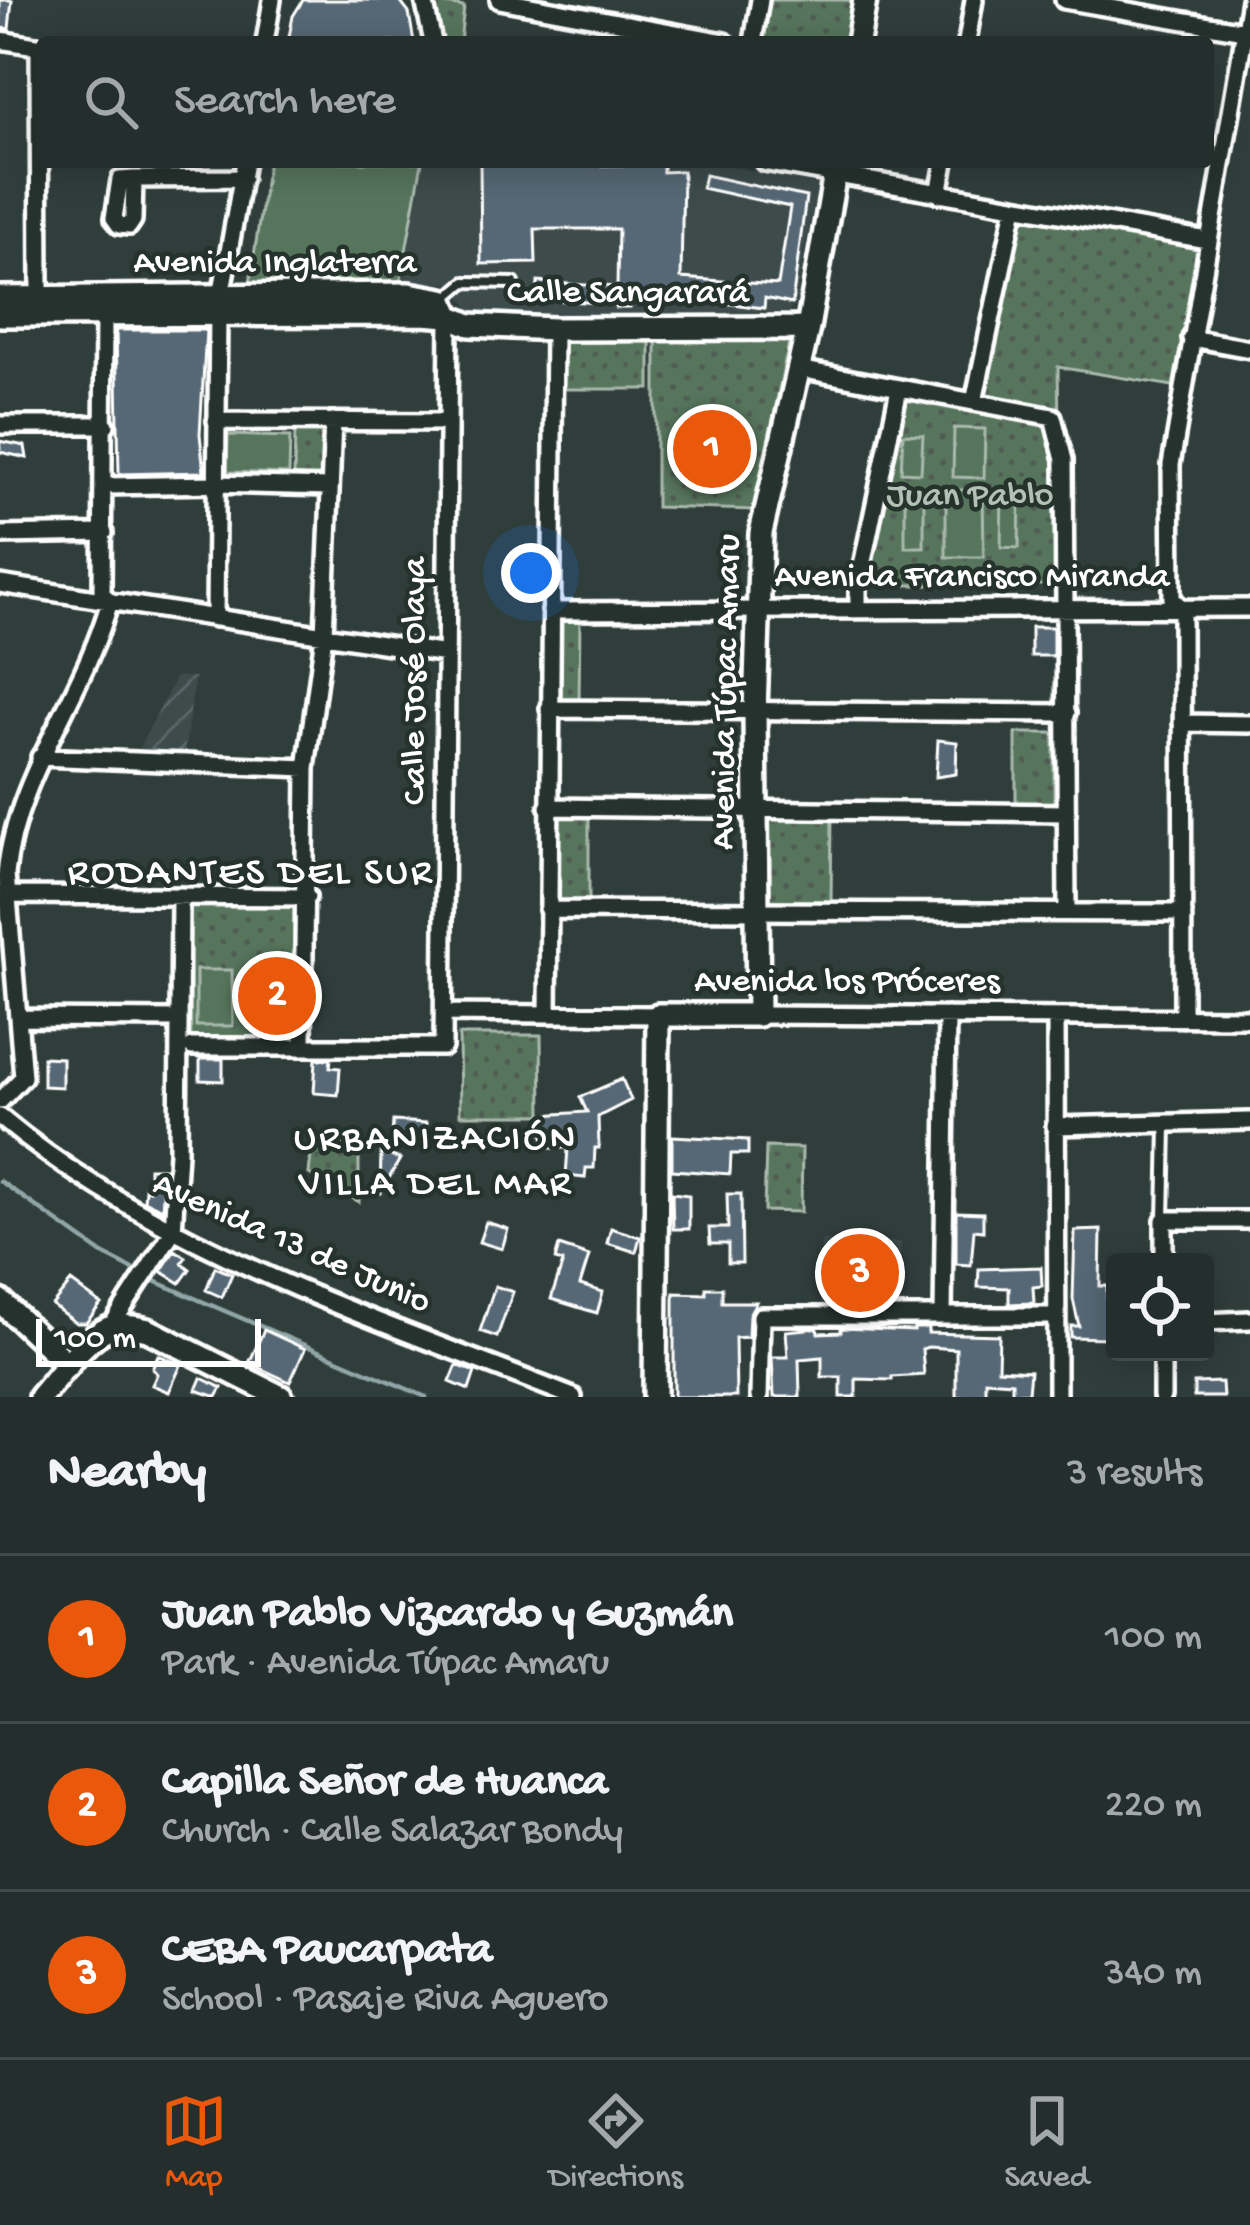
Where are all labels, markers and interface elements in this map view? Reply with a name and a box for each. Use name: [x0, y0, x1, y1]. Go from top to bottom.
search box: [36, 36, 1214, 168]
icon: search: [78, 69, 144, 135]
text: Search here: [174, 76, 396, 129]
street label: Avenida Inglaterra: [133, 243, 418, 286]
street label: Calle Sangarará: [507, 273, 750, 316]
pin: 1: [673, 404, 751, 494]
park label: Juan Pablo: [886, 476, 1054, 519]
street label: Avenida Túpac Amaru: [704, 534, 752, 850]
your location: [501, 543, 561, 603]
street label: Calle José Olaya: [395, 556, 438, 805]
street label: Avenida Francisco Miranda: [775, 557, 1170, 600]
district label: RODANTES DEL SUR: [68, 852, 434, 898]
pin: 2: [238, 951, 316, 1041]
street label: Avenida los Próceres: [694, 962, 1001, 1005]
district label: URBANIZACIÓN VILLA DEL MAR: [294, 1118, 578, 1209]
street label: Avenida 13 de Junio: [145, 1164, 437, 1326]
pin: 3: [821, 1228, 899, 1318]
map controls: [1106, 1253, 1214, 1361]
button: locate: [1106, 1253, 1214, 1361]
scale bar: [36, 1313, 261, 1366]
text: 100 m: [54, 1321, 136, 1359]
text: Nearby: [48, 1445, 206, 1505]
text: 3 results: [1067, 1452, 1202, 1498]
text: Juan Pablo Vizcardo y Guzmán: [162, 1589, 733, 1642]
text: 1: [79, 1616, 95, 1662]
text: 100 m: [1105, 1616, 1202, 1662]
text: Park · Avenida Túpac Amaru: [162, 1642, 609, 1688]
text: Capilla Señor de Huanca: [162, 1757, 608, 1810]
text: 2: [77, 1784, 97, 1830]
text: 220 m: [1105, 1784, 1202, 1830]
text: Church · Calle Salazar Bondy: [162, 1810, 623, 1856]
text: CEBA Paucarpata: [162, 1925, 492, 1978]
text: 3: [77, 1952, 97, 1998]
text: 340 m: [1104, 1952, 1202, 1998]
text: School · Pasaje Riva Aguero: [162, 1978, 609, 2024]
tab: Map: [161, 2088, 227, 2198]
tab: Directions: [549, 2088, 683, 2198]
tab: Saved: [1005, 2088, 1089, 2198]

